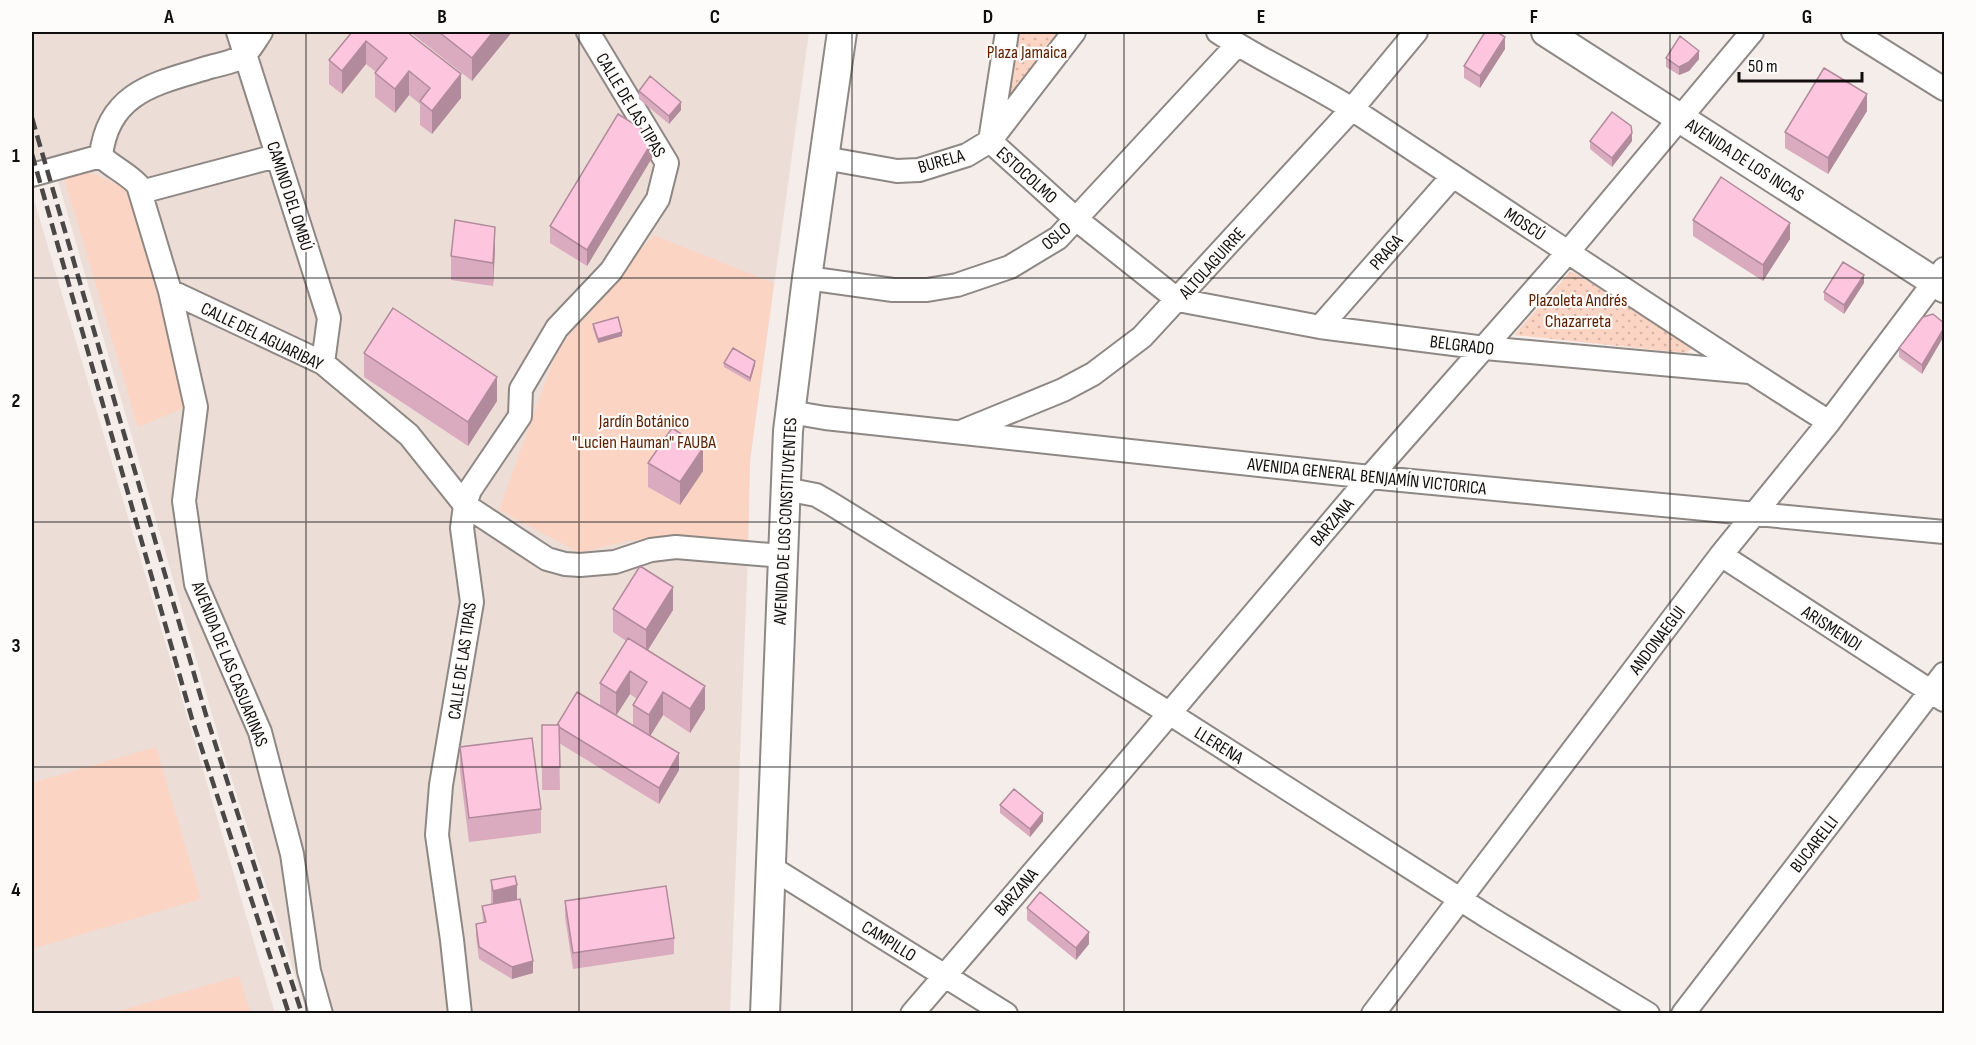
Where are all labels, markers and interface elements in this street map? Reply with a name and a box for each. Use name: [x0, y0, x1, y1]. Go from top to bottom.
text: A: [163, 5, 174, 29]
text: B: [437, 5, 447, 29]
text: C: [710, 5, 720, 29]
text: D: [983, 5, 993, 29]
text: E: [1257, 5, 1265, 29]
text: F: [1530, 5, 1538, 29]
text: G: [1802, 5, 1812, 29]
park label: Plaza Jamaica: [987, 42, 1067, 63]
scale bar: [1739, 45, 1862, 83]
street label: CALLE DE LAS TIPAS: [591, 49, 670, 161]
text: 50 m: [1748, 56, 1778, 77]
street label: AVENIDA DE LOS INCAS: [1681, 114, 1808, 207]
street label: CAMINO DEL OMBÚ: [262, 139, 317, 254]
street label: ESTOCOLMO: [992, 143, 1061, 208]
text: 1: [12, 144, 20, 168]
street label: BURELA: [916, 145, 967, 178]
street label: MOSCÚ: [1500, 203, 1549, 245]
street label: OSLO: [1037, 218, 1075, 255]
street label: ALTOLAGUIRRE: [1174, 223, 1250, 304]
street label: PRAGA: [1365, 230, 1408, 274]
park label: Plazoleta Andrés Chazarreta: [1528, 290, 1628, 332]
street label: CALLE DEL AGUARIBAY: [197, 298, 327, 375]
street label: BELGRADO: [1429, 331, 1495, 360]
text: 2: [12, 389, 20, 413]
park label: Jardín Botánico "Lucien Hauman" FAUBA: [572, 411, 716, 453]
street label: AVENIDA DE LOS CONSTITUYENTES: [770, 417, 801, 626]
street label: AVENIDA GENERAL BENJAMÍN VICTORICA: [1245, 453, 1488, 500]
street label: BARZANA: [1306, 494, 1359, 551]
street label: AVENIDA DE LAS CASUARINAS: [186, 578, 272, 750]
street label: CALLE DE LAS TIPAS: [444, 601, 481, 721]
street label: ARISMENDI: [1797, 601, 1866, 656]
street label: ANDONAEGUI: [1624, 602, 1690, 679]
text: 3: [12, 634, 21, 658]
street label: LLERENA: [1191, 722, 1247, 769]
street label: BUCARELLI: [1786, 812, 1843, 877]
street label: BARZANA: [990, 864, 1043, 920]
text: 4: [11, 878, 21, 902]
street label: CAMPILLO: [858, 917, 920, 966]

